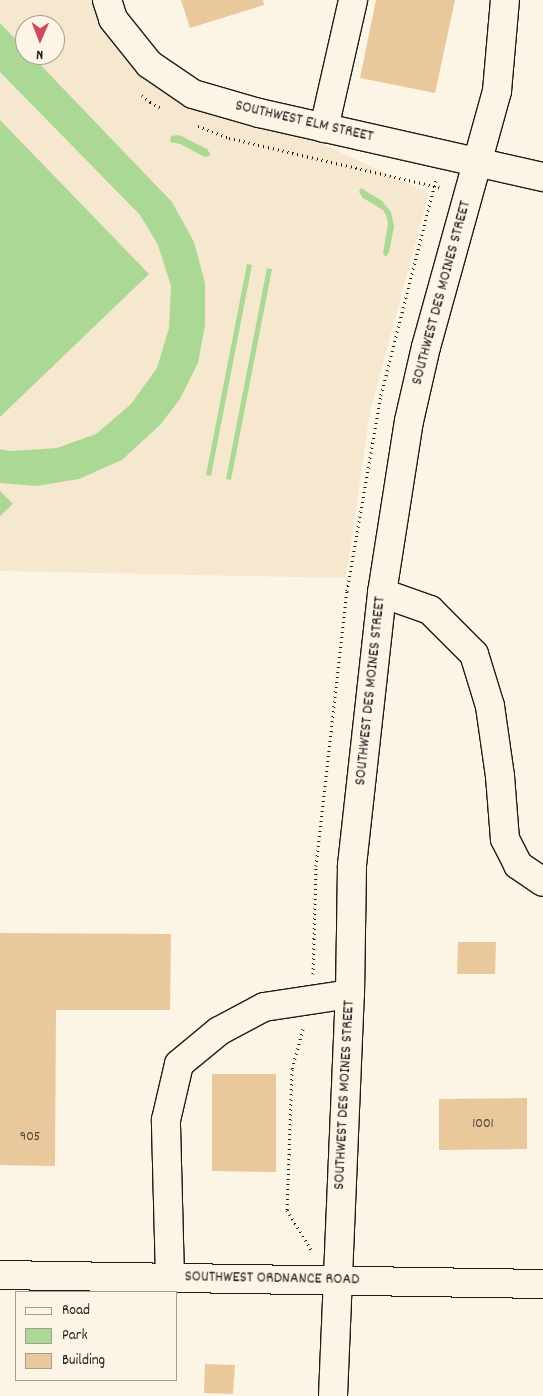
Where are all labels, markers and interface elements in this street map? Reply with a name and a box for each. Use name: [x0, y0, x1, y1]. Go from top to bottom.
north arrow: [15, 15, 65, 65]
text: N: [36, 44, 43, 64]
street label: SOUTHWEST ELM STREET: [233, 97, 375, 147]
street label: SOUTHWEST DES MOINES STREET: [408, 199, 476, 387]
street label: SOUTHWEST DES MOINES STREET: [352, 596, 390, 786]
street label: SOUTHWEST DES MOINES STREET: [330, 1000, 360, 1190]
house number: 1001: [472, 1116, 494, 1132]
house number: 905: [20, 1129, 40, 1145]
street label: SOUTHWEST ORDNANCE ROAD: [185, 1268, 359, 1290]
legend: [15, 1291, 178, 1381]
text: Road: [62, 1300, 90, 1322]
text: Park: [62, 1325, 88, 1347]
text: Building: [62, 1350, 105, 1372]

